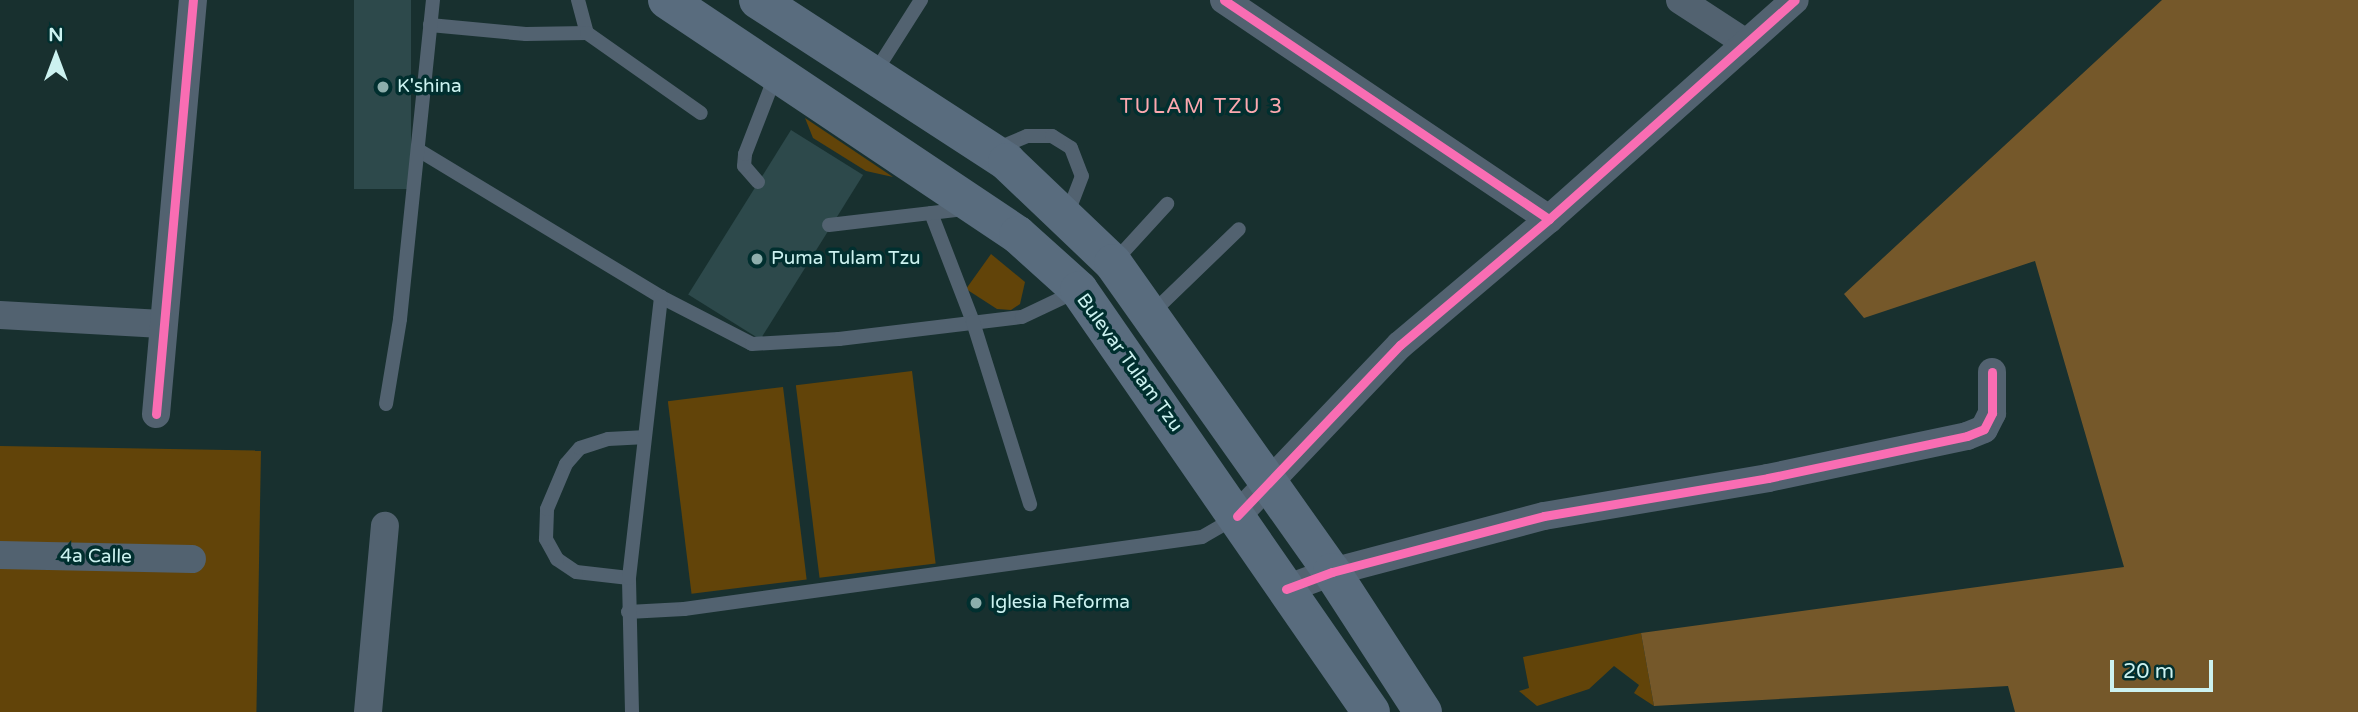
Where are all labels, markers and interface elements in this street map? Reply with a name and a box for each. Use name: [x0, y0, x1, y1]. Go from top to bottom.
north arrow: [21, 21, 91, 91]
text: N: [48, 24, 64, 46]
place label: K'shina: [397, 76, 462, 98]
marker: K'shina: [375, 79, 391, 95]
district label: TULAM TZU 3: [1121, 94, 1283, 120]
place label: Puma Tulam Tzu: [771, 248, 921, 270]
marker: Puma Tulam Tzu: [749, 251, 765, 267]
street label: Bulevar Tulam Tzu: [1071, 289, 1187, 437]
street label: 4a Calle: [60, 545, 132, 569]
place label: Iglesia Reforma: [990, 592, 1130, 614]
marker: Iglesia Reforma: [968, 595, 984, 611]
scale bar: [2113, 646, 2216, 690]
text: 20 m: [2123, 659, 2174, 684]

